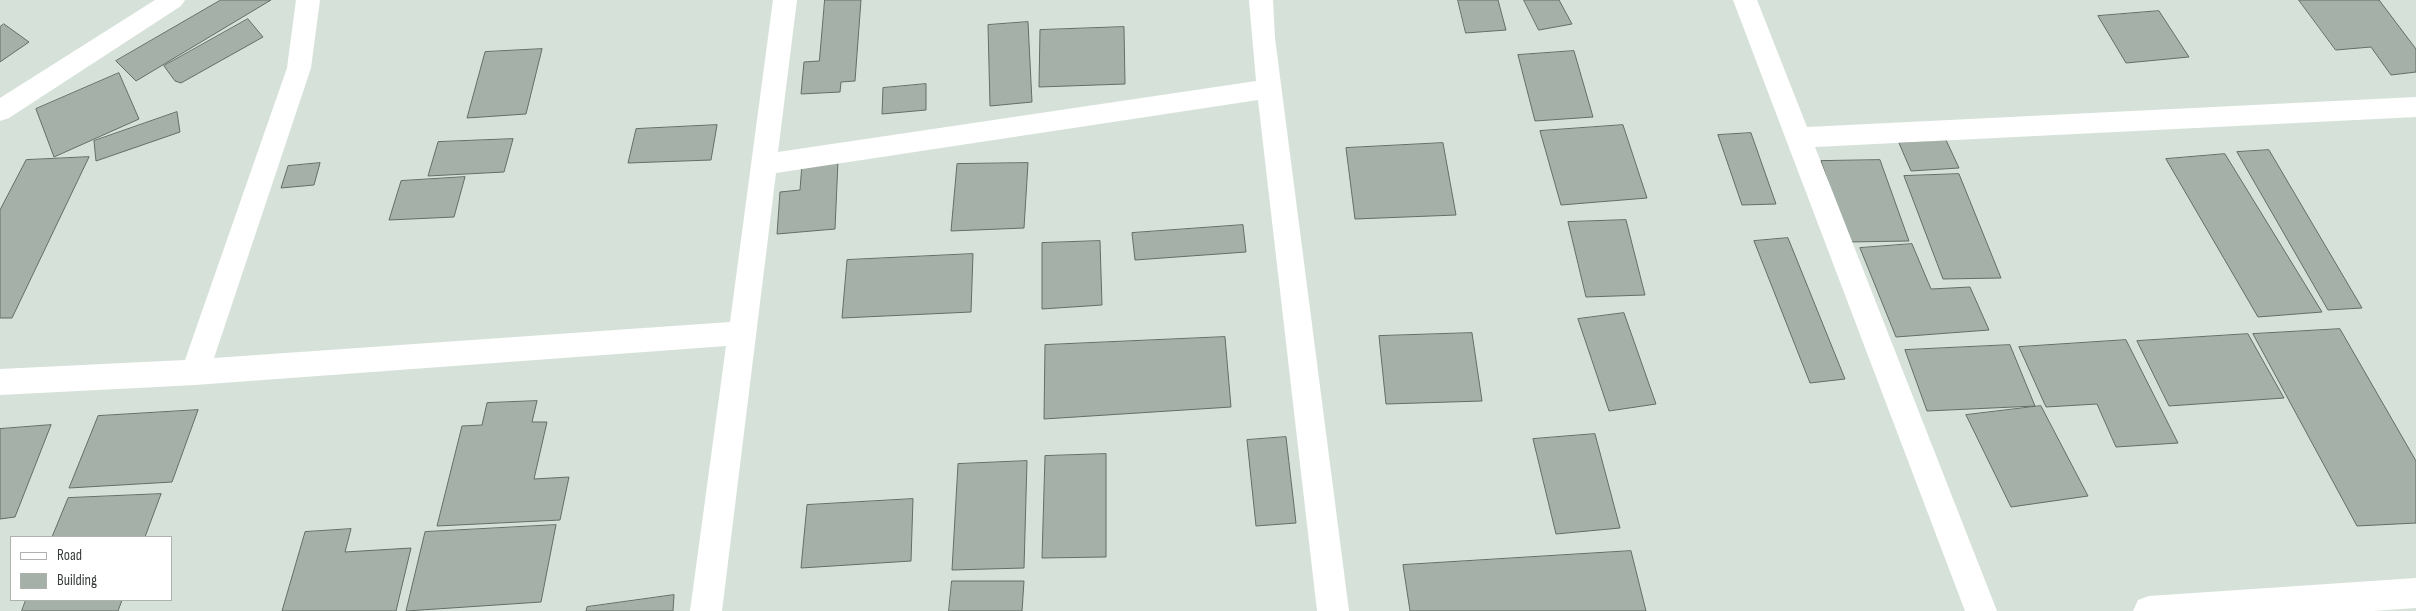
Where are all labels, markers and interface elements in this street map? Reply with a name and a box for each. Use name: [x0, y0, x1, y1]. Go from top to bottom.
legend: [10, 536, 172, 601]
text: Road: [57, 546, 82, 565]
text: Building: [57, 571, 97, 590]

